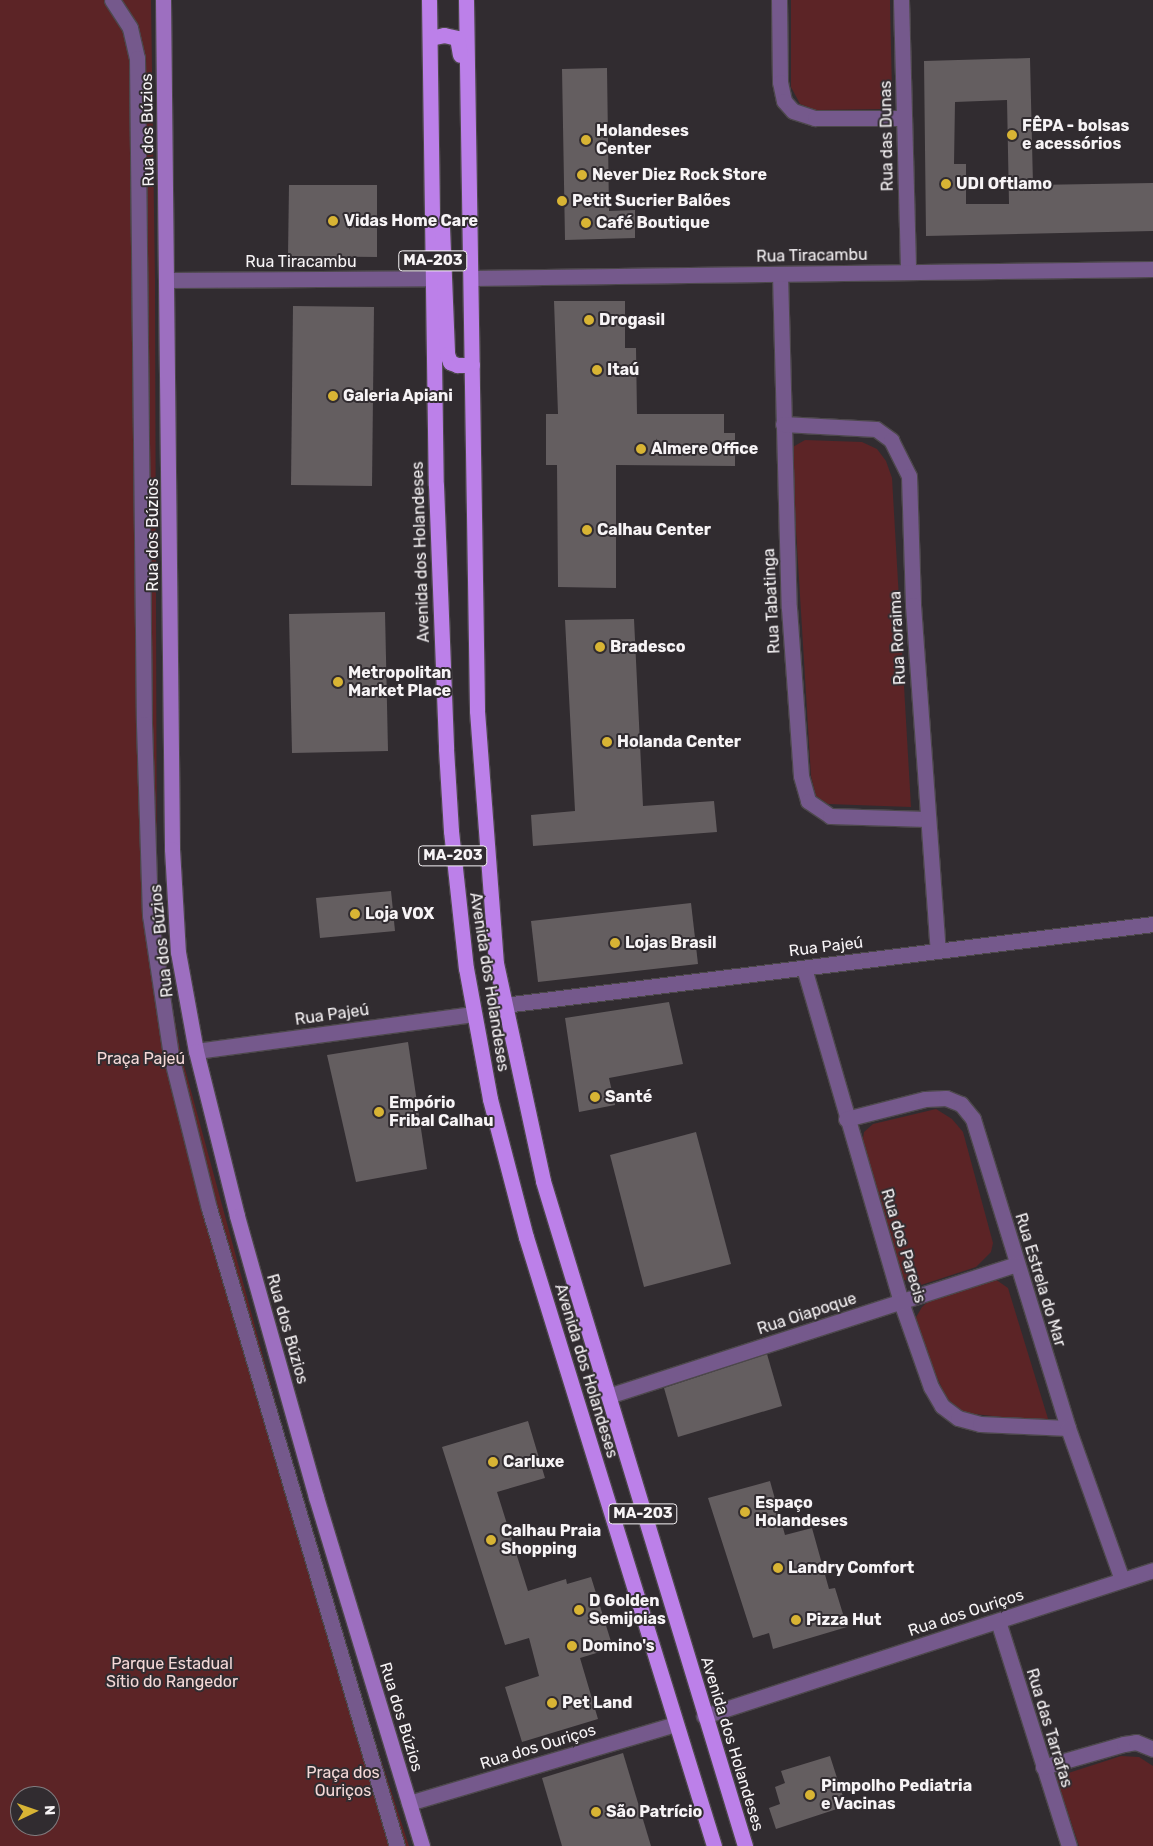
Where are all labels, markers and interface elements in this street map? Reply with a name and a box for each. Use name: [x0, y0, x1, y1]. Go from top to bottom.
street label: Rua dos Búzios: [137, 73, 159, 187]
street label: Rua das Dunas: [876, 81, 898, 191]
place label: FÊPA - bolsas e acessórios: [1022, 116, 1130, 154]
place label: Holandeses Center: [596, 121, 689, 159]
marker: FÊPA - bolsas e acessórios: [1006, 129, 1018, 141]
marker: Holandeses Center: [580, 134, 592, 146]
place label: Never Diez Rock Store: [592, 165, 767, 185]
marker: Never Diez Rock Store: [576, 169, 588, 181]
place label: UDI Oftlamo: [956, 174, 1052, 194]
marker: UDI Oftlamo: [940, 178, 952, 190]
place label: Petit Sucrier Balões: [572, 191, 731, 211]
marker: Petit Sucrier Balões: [556, 195, 568, 207]
place label: Vidas Home Care: [344, 211, 478, 231]
place label: Café Boutique: [596, 213, 710, 233]
marker: Vidas Home Care: [326, 214, 340, 228]
marker: Café Boutique: [580, 217, 592, 229]
street label: Rua Tiracambu: [756, 245, 868, 267]
road number: MA-203: [398, 248, 468, 274]
street label: Rua Tiracambu: [245, 252, 357, 272]
place label: Drogasil: [599, 310, 665, 330]
marker: Drogasil: [583, 314, 595, 326]
place label: Itaú: [607, 360, 639, 380]
marker: Itaú: [591, 364, 603, 376]
place label: Galeria Apiani: [343, 386, 453, 406]
marker: Galeria Apiani: [327, 390, 339, 402]
place label: Almere Office: [651, 439, 758, 459]
marker: Almere Office: [635, 443, 647, 455]
street label: Avenida dos Holandeses: [408, 461, 434, 643]
street label: Rua dos Búzios: [143, 478, 163, 592]
place label: Calhau Center: [597, 520, 711, 540]
marker: Calhau Center: [581, 524, 593, 536]
street label: Rua Tabatinga: [760, 548, 784, 654]
street label: Rua Roraima: [886, 590, 910, 686]
place label: Bradesco: [610, 637, 685, 657]
marker: Bradesco: [594, 641, 606, 653]
place label: Metropolitan Market Place: [348, 663, 451, 701]
marker: Metropolitan Market Place: [332, 676, 344, 688]
place label: Holanda Center: [617, 732, 741, 752]
marker: Holanda Center: [601, 736, 613, 748]
road number: MA-203: [418, 844, 488, 868]
street label: Rua dos Búzios: [147, 884, 177, 998]
street label: Avenida dos Holandeses: [465, 891, 513, 1073]
place label: Loja VOX: [365, 904, 435, 924]
marker: Loja VOX: [349, 908, 361, 920]
place label: Lojas Brasil: [625, 933, 717, 953]
street label: Rua Pajeú: [788, 933, 864, 961]
marker: Lojas Brasil: [609, 937, 621, 949]
street label: Rua Pajeú: [294, 1000, 370, 1030]
park label: Praça Pajeú: [97, 1049, 185, 1069]
place label: Santé: [605, 1087, 652, 1107]
marker: Santé: [589, 1091, 601, 1103]
place label: Empório Fribal Calhau: [389, 1093, 493, 1131]
marker: Empório Fribal Calhau: [373, 1106, 385, 1118]
street label: Rua dos Parecis: [877, 1187, 929, 1305]
street label: Rua Estrela do Mar: [1011, 1211, 1069, 1349]
street label: Rua dos Búzios: [262, 1272, 312, 1386]
street label: Avenida dos Holandeses: [550, 1282, 622, 1460]
street label: Rua Oiapoque: [755, 1289, 859, 1339]
place label: Carluxe: [503, 1452, 564, 1472]
marker: Carluxe: [487, 1456, 499, 1468]
place label: Espaço Holandeses: [755, 1493, 848, 1531]
road number: MA-203: [608, 1502, 678, 1526]
marker: Espaço Holandeses: [739, 1506, 751, 1518]
place label: Calhau Praia Shopping: [501, 1521, 601, 1559]
marker: Calhau Praia Shopping: [485, 1534, 497, 1546]
place label: Landry Comfort: [788, 1558, 915, 1578]
marker: Landry Comfort: [772, 1562, 784, 1574]
street label: Rua dos Ouriços: [906, 1585, 1026, 1641]
place label: D Golden Semijoias: [589, 1591, 666, 1629]
marker: D Golden Semijoias: [573, 1604, 585, 1616]
place label: Pizza Hut: [806, 1610, 882, 1630]
marker: Pizza Hut: [790, 1614, 802, 1626]
place label: Domino's: [582, 1636, 655, 1656]
marker: Domino's: [566, 1640, 578, 1652]
park label: Parque Estadual Sítio do Rangedor: [106, 1654, 238, 1692]
street label: Avenida dos Holandeses: [696, 1655, 768, 1833]
street label: Rua dos Búzios: [375, 1660, 427, 1774]
street label: Rua das Tarrafas: [1022, 1666, 1076, 1790]
place label: Pet Land: [562, 1693, 632, 1713]
marker: Pet Land: [546, 1697, 558, 1709]
street label: Rua dos Ouriços: [478, 1720, 598, 1774]
park label: Praça dos Ouriços: [306, 1763, 380, 1801]
place label: Pimpolho Pediatria e Vacinas: [821, 1776, 972, 1814]
north arrow: [10, 1786, 60, 1836]
marker: Pimpolho Pediatria e Vacinas: [803, 1788, 817, 1802]
place label: São Patrício: [606, 1802, 702, 1822]
text: N: [41, 1805, 58, 1816]
marker: São Patrício: [590, 1806, 602, 1818]

